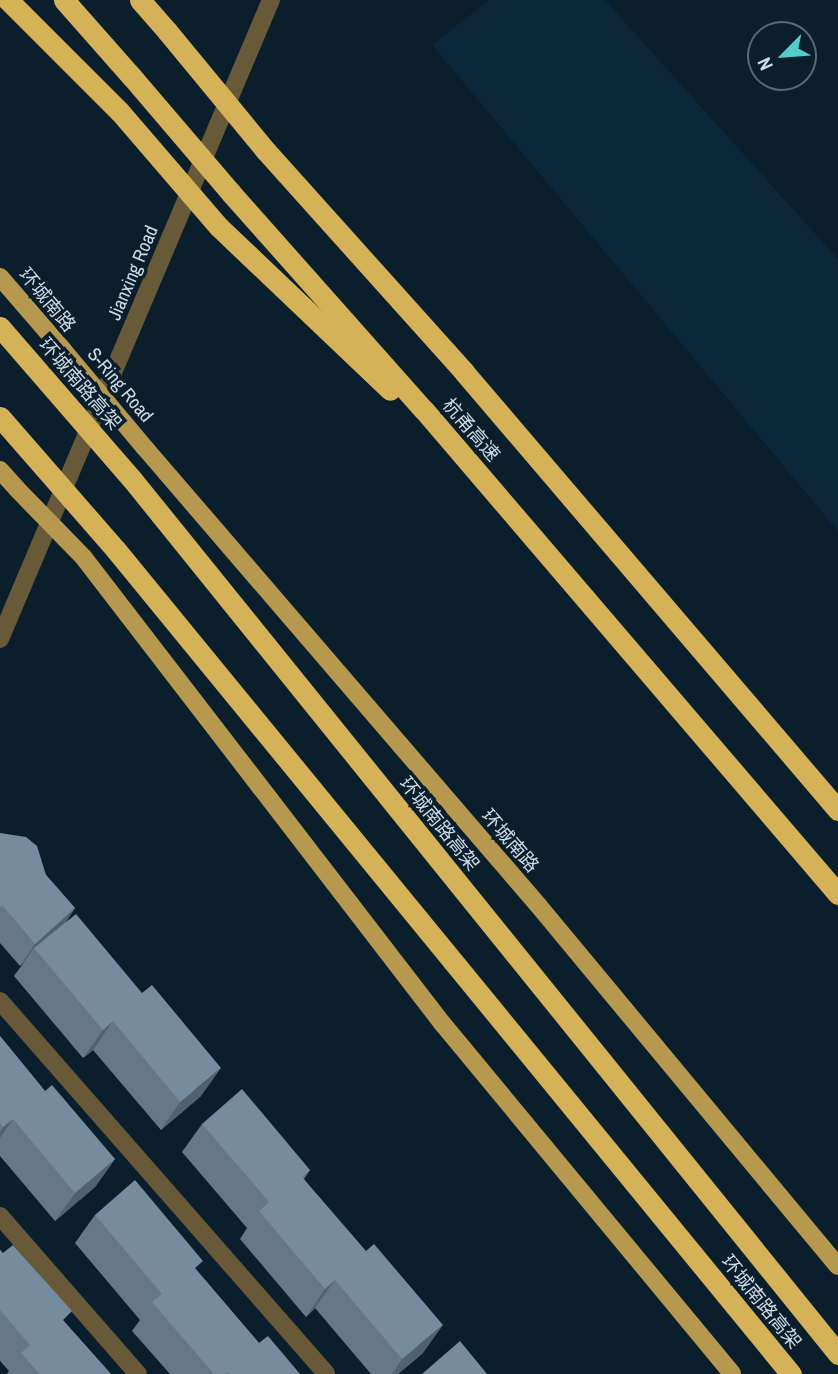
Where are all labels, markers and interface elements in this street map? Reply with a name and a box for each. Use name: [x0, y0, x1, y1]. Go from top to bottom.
north arrow: [747, 21, 817, 91]
text: N: [751, 53, 779, 75]
street label: Jianxing Road: [103, 222, 163, 324]
street label: 环城南路: [14, 264, 80, 336]
street label: 环城南路高架: [34, 334, 126, 434]
street label: S-Ring Road: [82, 343, 158, 427]
street label: 杭甬高速: [437, 394, 505, 466]
street label: 环城南路高架: [394, 773, 484, 875]
street label: 环城南路: [476, 805, 544, 877]
street label: 环城南路高架: [716, 1251, 806, 1353]

